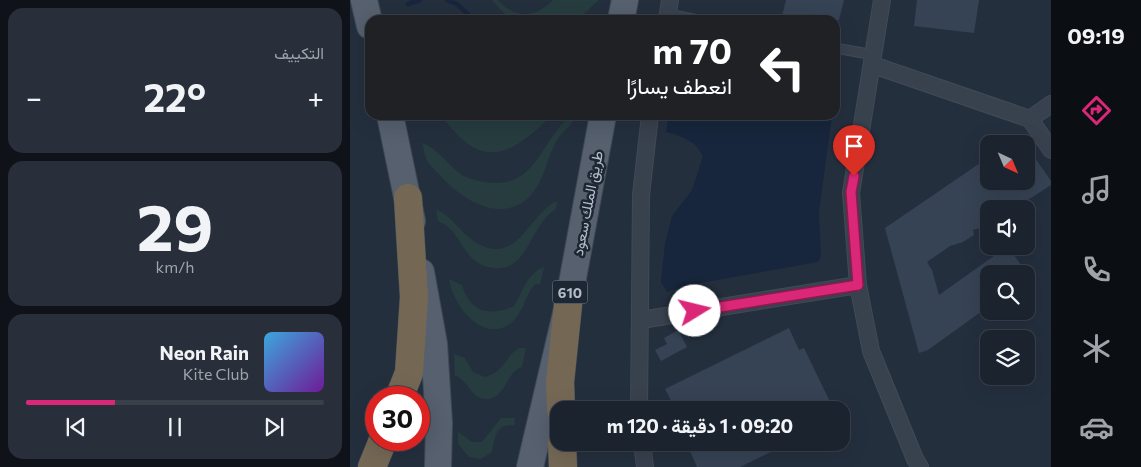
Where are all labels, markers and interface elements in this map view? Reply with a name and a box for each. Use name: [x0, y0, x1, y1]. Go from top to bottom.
text: 09:19: [1067, 22, 1125, 49]
text: 70 m: [652, 28, 732, 71]
icon: left: [750, 35, 815, 100]
text: التكييف: [274, 43, 324, 62]
text: انعطف يسارًا: [626, 72, 732, 99]
text: 22°: [143, 73, 206, 120]
text: −: [26, 80, 42, 114]
text: +: [308, 80, 324, 114]
icon: directions: [1079, 93, 1114, 128]
pin: [833, 125, 875, 176]
icon: arrive: [840, 132, 868, 160]
north arrow: [980, 135, 1035, 190]
map controls: [980, 135, 1035, 385]
street label: طريق الملك سعود: [568, 149, 608, 257]
icon: music: [1079, 172, 1114, 207]
text: 29: [137, 185, 213, 264]
button: sound: [980, 200, 1035, 255]
icon: phone: [1079, 252, 1114, 287]
text: km/h: [156, 257, 194, 276]
button: search: [980, 265, 1035, 320]
road number: 610: [552, 280, 588, 304]
position arrow: [668, 284, 720, 336]
button: layers: [980, 330, 1035, 385]
icon: climate: [1079, 331, 1114, 366]
text: Neon Rain: [159, 341, 249, 364]
text: Kite Club: [183, 364, 249, 383]
speed limit sign: 30: [365, 386, 430, 451]
icon: car: [1079, 410, 1114, 445]
icon: previous: [62, 413, 90, 441]
icon: pause: [161, 413, 189, 441]
icon: next: [260, 413, 288, 441]
text: 09:20 · 1 دقيقة · 120 m: [607, 414, 793, 437]

